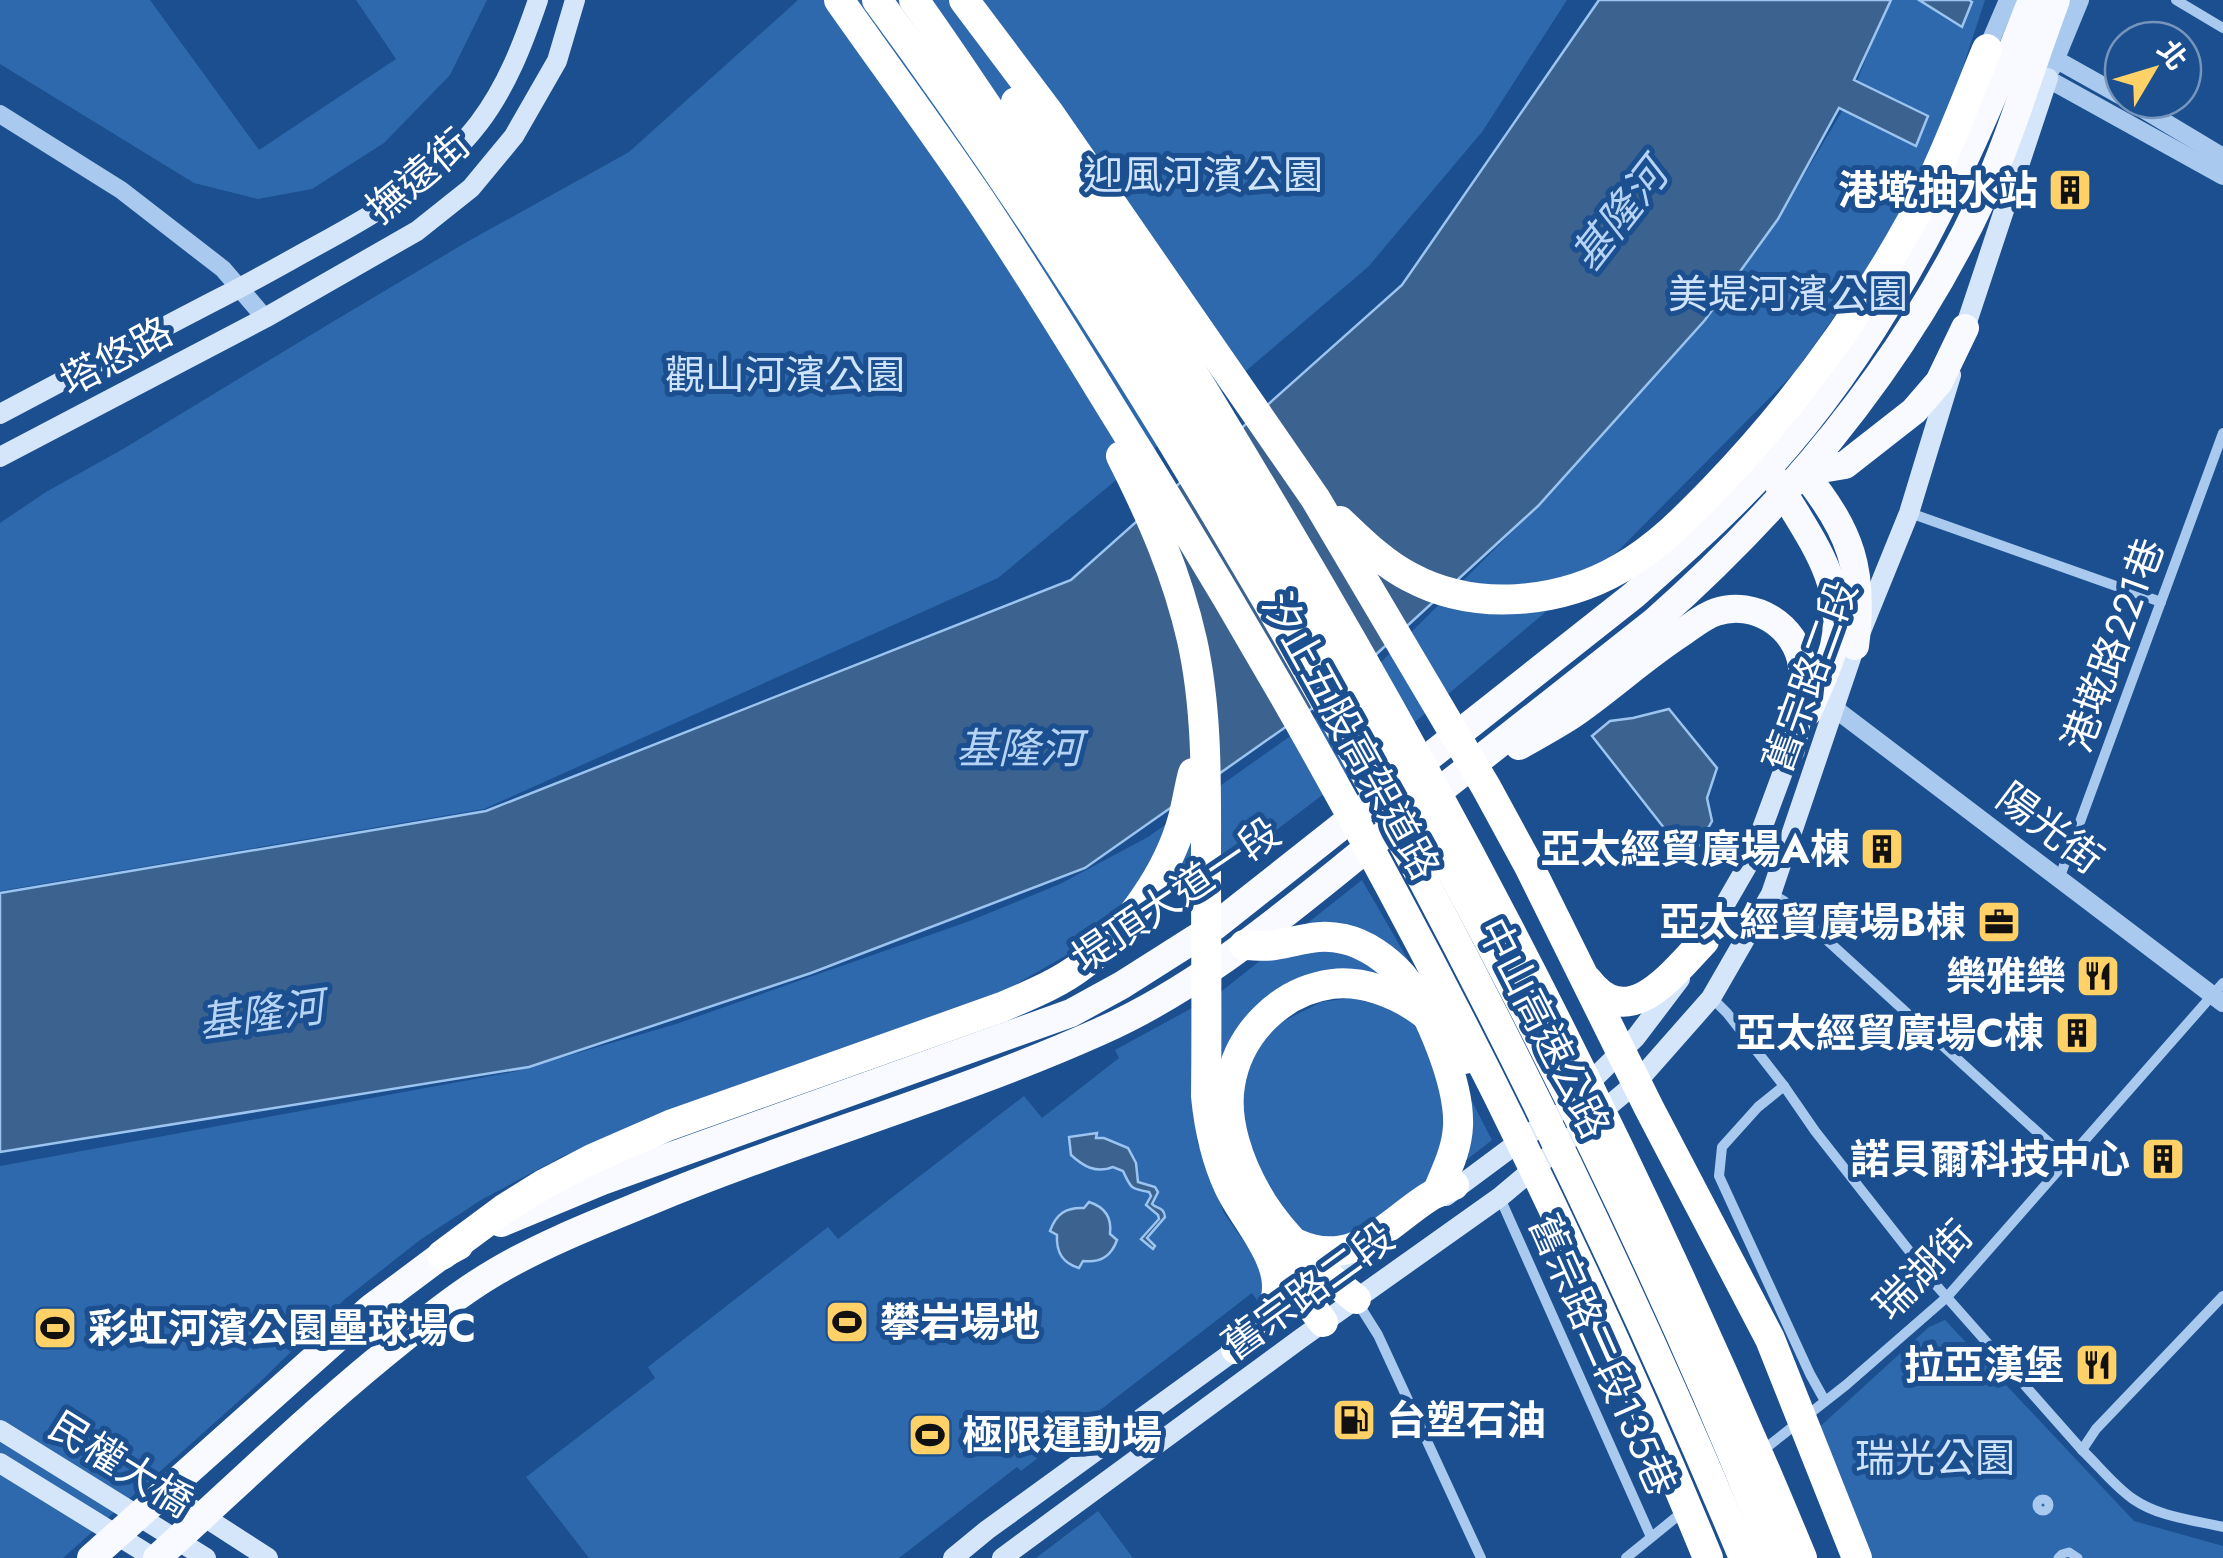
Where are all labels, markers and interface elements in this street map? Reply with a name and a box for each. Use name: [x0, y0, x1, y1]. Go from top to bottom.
north arrow: [2103, 20, 2203, 120]
text: 北: [2148, 31, 2197, 79]
street label: 撫遠街: [353, 115, 483, 237]
water label: 基隆河: [1557, 141, 1687, 284]
park label: 迎風河濱公園: [1083, 146, 1323, 204]
place label: 港墘抽水站: [1838, 161, 2038, 219]
building icon: 港墘抽水站: [2047, 167, 2093, 213]
park label: 美堤河濱公園: [1668, 265, 1908, 323]
street label: 塔悠路: [49, 302, 183, 410]
park label: 觀山河濱公園: [665, 346, 905, 404]
street label: 港墘路221巷: [2048, 530, 2178, 760]
street label: 舊宗路二段: [1749, 572, 1871, 780]
street label: 汐止五股高架道路: [1248, 582, 1454, 890]
water label: 基隆河: [956, 718, 1089, 779]
street label: 陽光街: [1985, 769, 2115, 887]
street label: 堤頂大道一段: [1060, 804, 1292, 986]
place label: 亞太經貿廣場A棟: [1541, 820, 1850, 878]
building icon: 亞太經貿廣場A棟: [1859, 826, 1905, 872]
place label: 亞太經貿廣場B棟: [1659, 893, 1966, 951]
office icon: 亞太經貿廣場B棟: [1976, 899, 2022, 945]
street label: 中山高速公路: [1464, 908, 1624, 1148]
place label: 樂雅樂: [1946, 947, 2066, 1005]
restaurant icon: 樂雅樂: [2075, 953, 2121, 999]
water label: 基隆河: [194, 975, 335, 1053]
place label: 亞太經貿廣場C棟: [1736, 1004, 2044, 1062]
building icon: 亞太經貿廣場C棟: [2054, 1010, 2100, 1056]
place label: 諾貝爾科技中心: [1850, 1130, 2130, 1188]
building icon: 諾貝爾科技中心: [2140, 1136, 2186, 1182]
street label: 舊宗路二段135巷: [1515, 1205, 1691, 1505]
street label: 瑞湖街: [1860, 1207, 1986, 1333]
street label: 舊宗路二段: [1210, 1209, 1406, 1373]
place label: 攀岩場地: [880, 1293, 1040, 1351]
place label: 彩虹河濱公園壘球場C: [88, 1299, 476, 1357]
sports icon: 攀岩場地: [824, 1299, 870, 1345]
sports icon: 彩虹河濱公園壘球場C: [32, 1305, 78, 1351]
place label: 拉亞漢堡: [1904, 1336, 2064, 1394]
restaurant icon: 拉亞漢堡: [2074, 1342, 2120, 1388]
place label: 台塑石油: [1386, 1391, 1546, 1449]
street label: 民權大橋: [38, 1397, 204, 1531]
fuel station icon: 台塑石油: [1331, 1397, 1377, 1443]
place label: 極限運動場: [962, 1406, 1162, 1464]
sports icon: 極限運動場: [907, 1412, 953, 1458]
park label: 瑞光公園: [1855, 1429, 2015, 1487]

